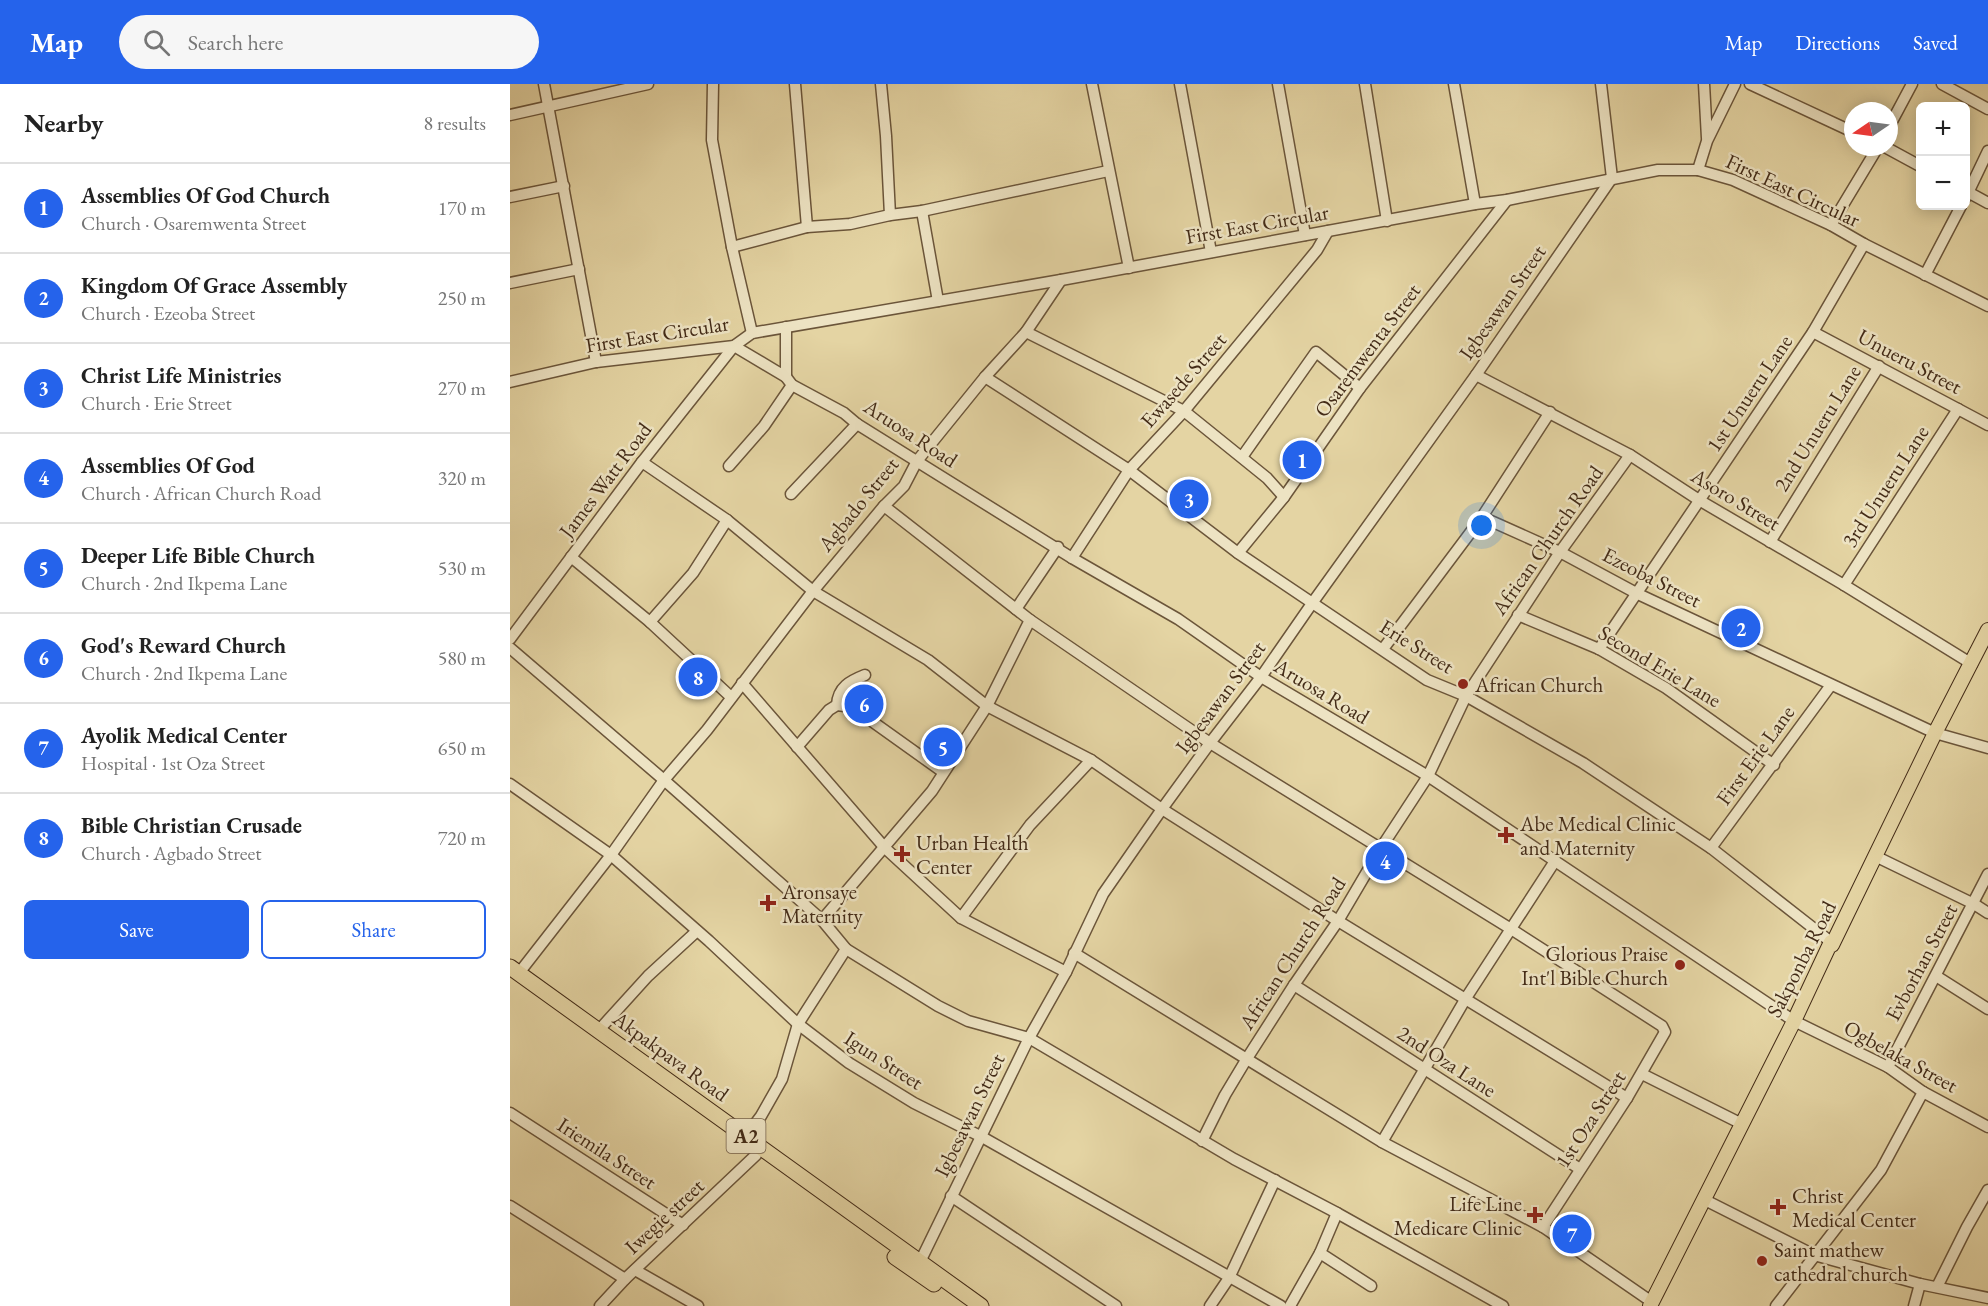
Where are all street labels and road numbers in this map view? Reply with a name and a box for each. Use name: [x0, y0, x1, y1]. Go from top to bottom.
street label: First East Circular: [1722, 147, 1864, 233]
street label: First East Circular: [1183, 198, 1331, 250]
street label: Igbesawan Street: [1453, 239, 1552, 365]
street label: Osaremwenta Street: [1308, 277, 1426, 422]
street label: First East Circular: [583, 309, 731, 359]
street label: Unueru Street: [1853, 322, 1967, 400]
street label: Ewasede Street: [1134, 326, 1232, 433]
street label: 1st Unueru Lane: [1700, 329, 1798, 457]
street label: 2nd Unueru Lane: [1767, 360, 1867, 496]
street label: Aruosa Road: [858, 392, 963, 473]
street label: James Watt Road: [552, 417, 657, 545]
street label: 3rd Unueru Lane: [1836, 420, 1934, 552]
street label: Agbado Street: [811, 451, 905, 557]
street label: African Church Road: [1485, 460, 1609, 621]
street label: Asoro Street: [1686, 461, 1786, 536]
street label: Ezeoba Street: [1598, 541, 1706, 614]
street label: Erie Street: [1375, 613, 1459, 680]
street label: Second Erie Lane: [1594, 619, 1726, 713]
street label: Igbesawan Street: [1169, 635, 1271, 759]
street label: Aruosa Road: [1269, 652, 1375, 730]
street label: First Erie Lane: [1710, 700, 1800, 810]
street label: African Church Road: [1232, 871, 1352, 1035]
street label: Sakponba Road: [1760, 896, 1842, 1022]
street label: Evborhan Street: [1879, 898, 1963, 1025]
street label: Akpakpava Road: [607, 1004, 735, 1107]
street label: Ogbelaka Street: [1839, 1014, 1963, 1099]
street label: 2nd Oza Lane: [1392, 1019, 1502, 1103]
street label: Igun Street: [839, 1025, 929, 1096]
street label: Igbesawan Street: [928, 1049, 1011, 1181]
street label: 1st Oza Street: [1549, 1065, 1632, 1173]
street label: Iriemila Street: [552, 1111, 662, 1195]
road number: A2: [726, 1119, 766, 1153]
street label: Iwegie street: [619, 1172, 710, 1260]

